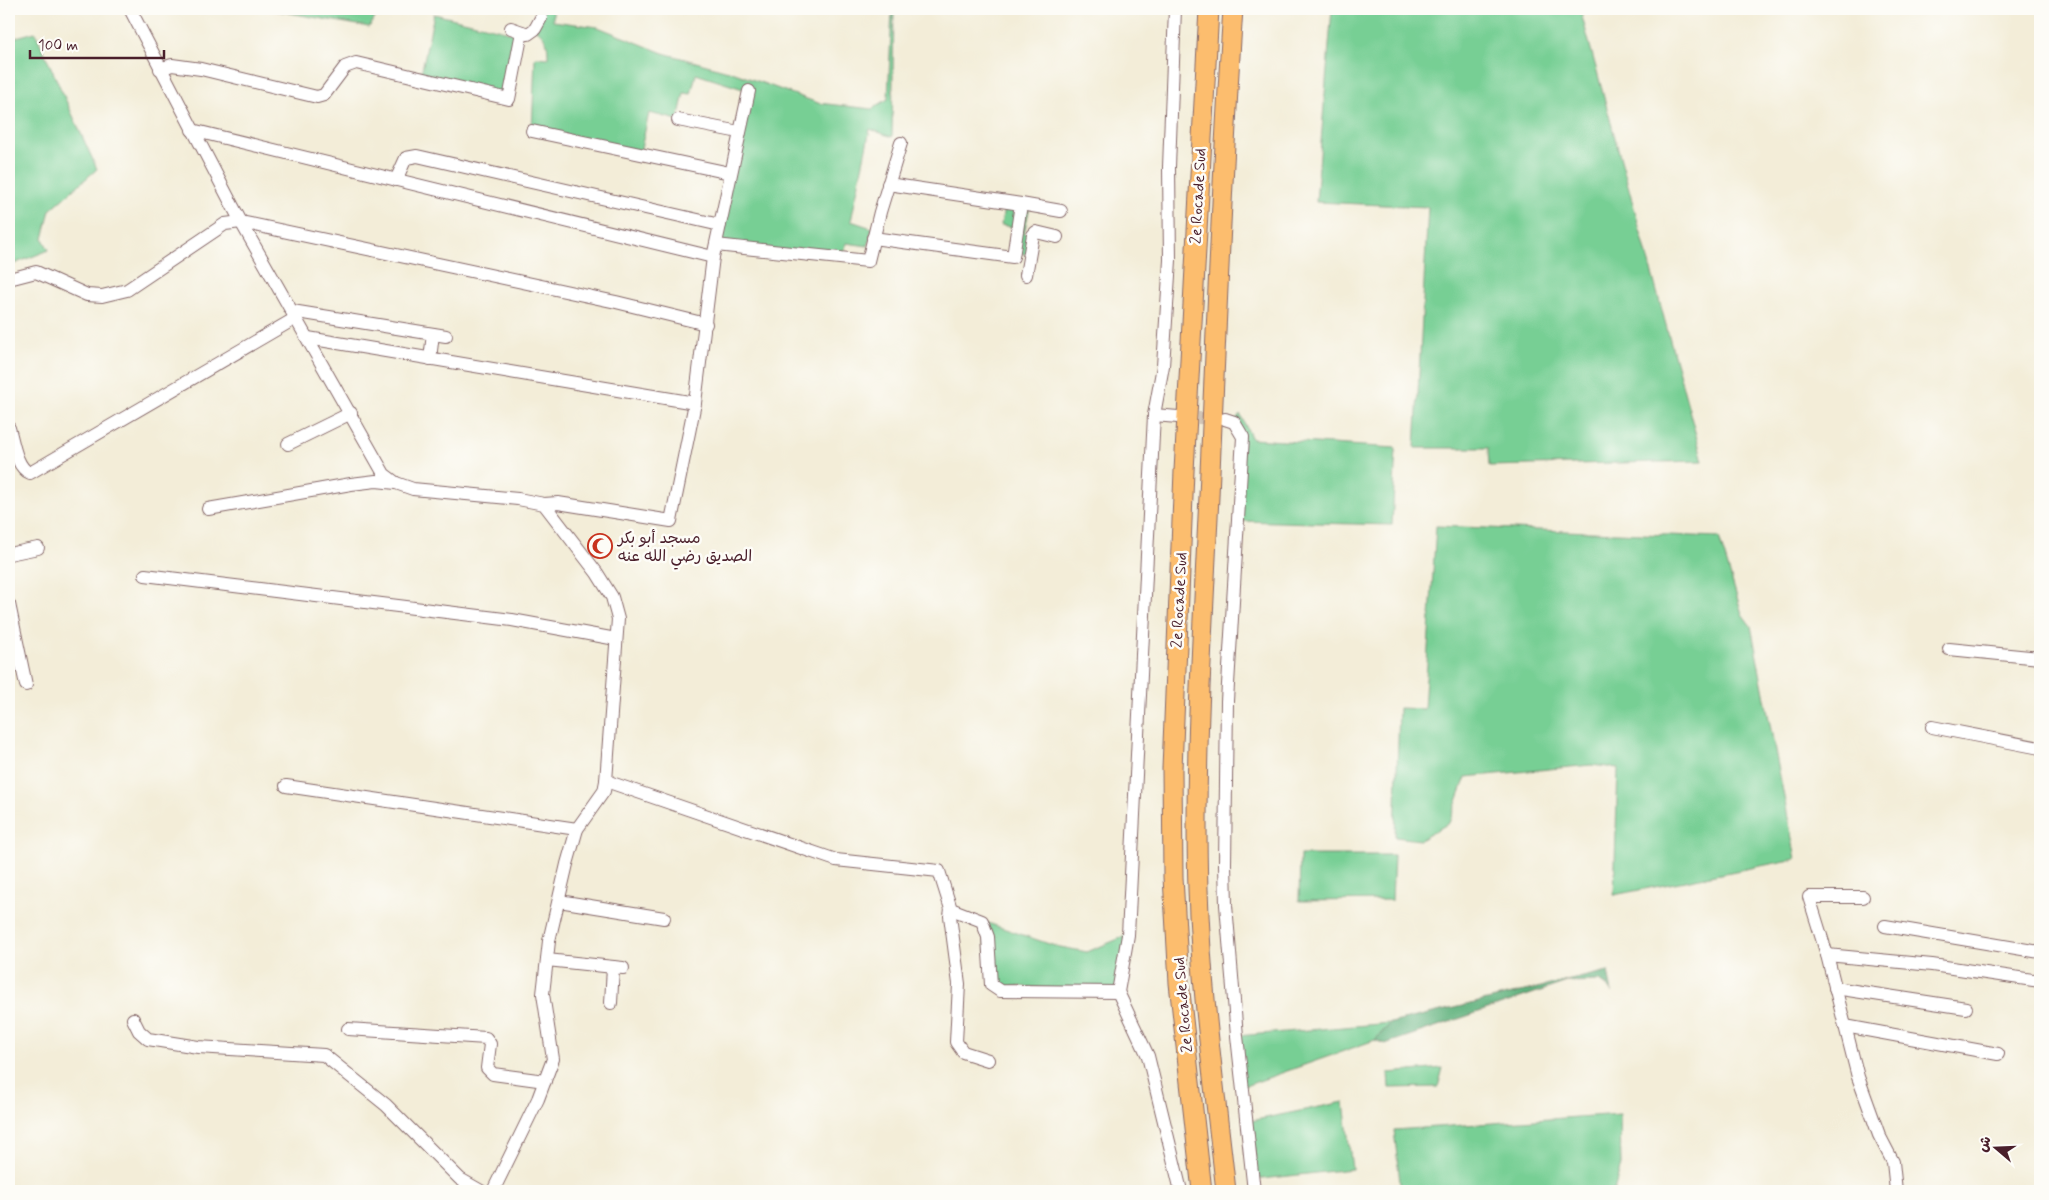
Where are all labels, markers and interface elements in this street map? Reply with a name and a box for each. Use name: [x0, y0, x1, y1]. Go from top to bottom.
scale bar: [30, 28, 164, 60]
text: 100 m: [38, 36, 78, 56]
street label: 2e Rocade Sud: [1186, 148, 1211, 244]
place label: مسجد أبو بكر الصديق رضي الله عنه: [616, 528, 752, 570]
mosque icon: مسجد أبو بكر الصديق رضي الله عنه: [587, 533, 613, 559]
street label: 2e Rocade Sud: [1167, 552, 1192, 648]
street label: 2e Rocade Sud: [1169, 956, 1198, 1054]
north arrow: [1972, 1122, 2022, 1172]
text: ش: [1974, 1134, 1996, 1154]

